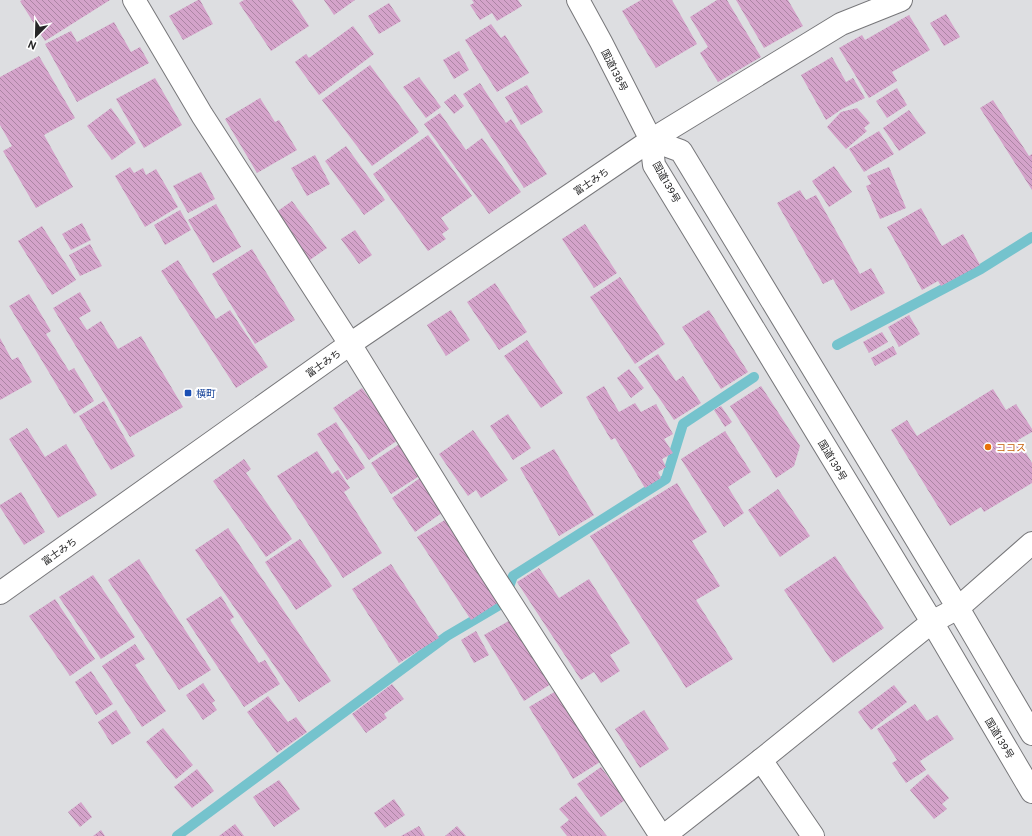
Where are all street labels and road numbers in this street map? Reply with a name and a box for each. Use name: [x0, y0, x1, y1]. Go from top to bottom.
street label: 国道138号: [597, 47, 630, 94]
street label: 国道139号: [649, 160, 682, 206]
street label: 富士みち: [572, 166, 612, 199]
street label: 富士みち: [304, 347, 344, 381]
street label: 国道139号: [814, 438, 849, 484]
street label: 富士みち: [40, 535, 80, 569]
street label: 国道139号: [981, 716, 1016, 762]

